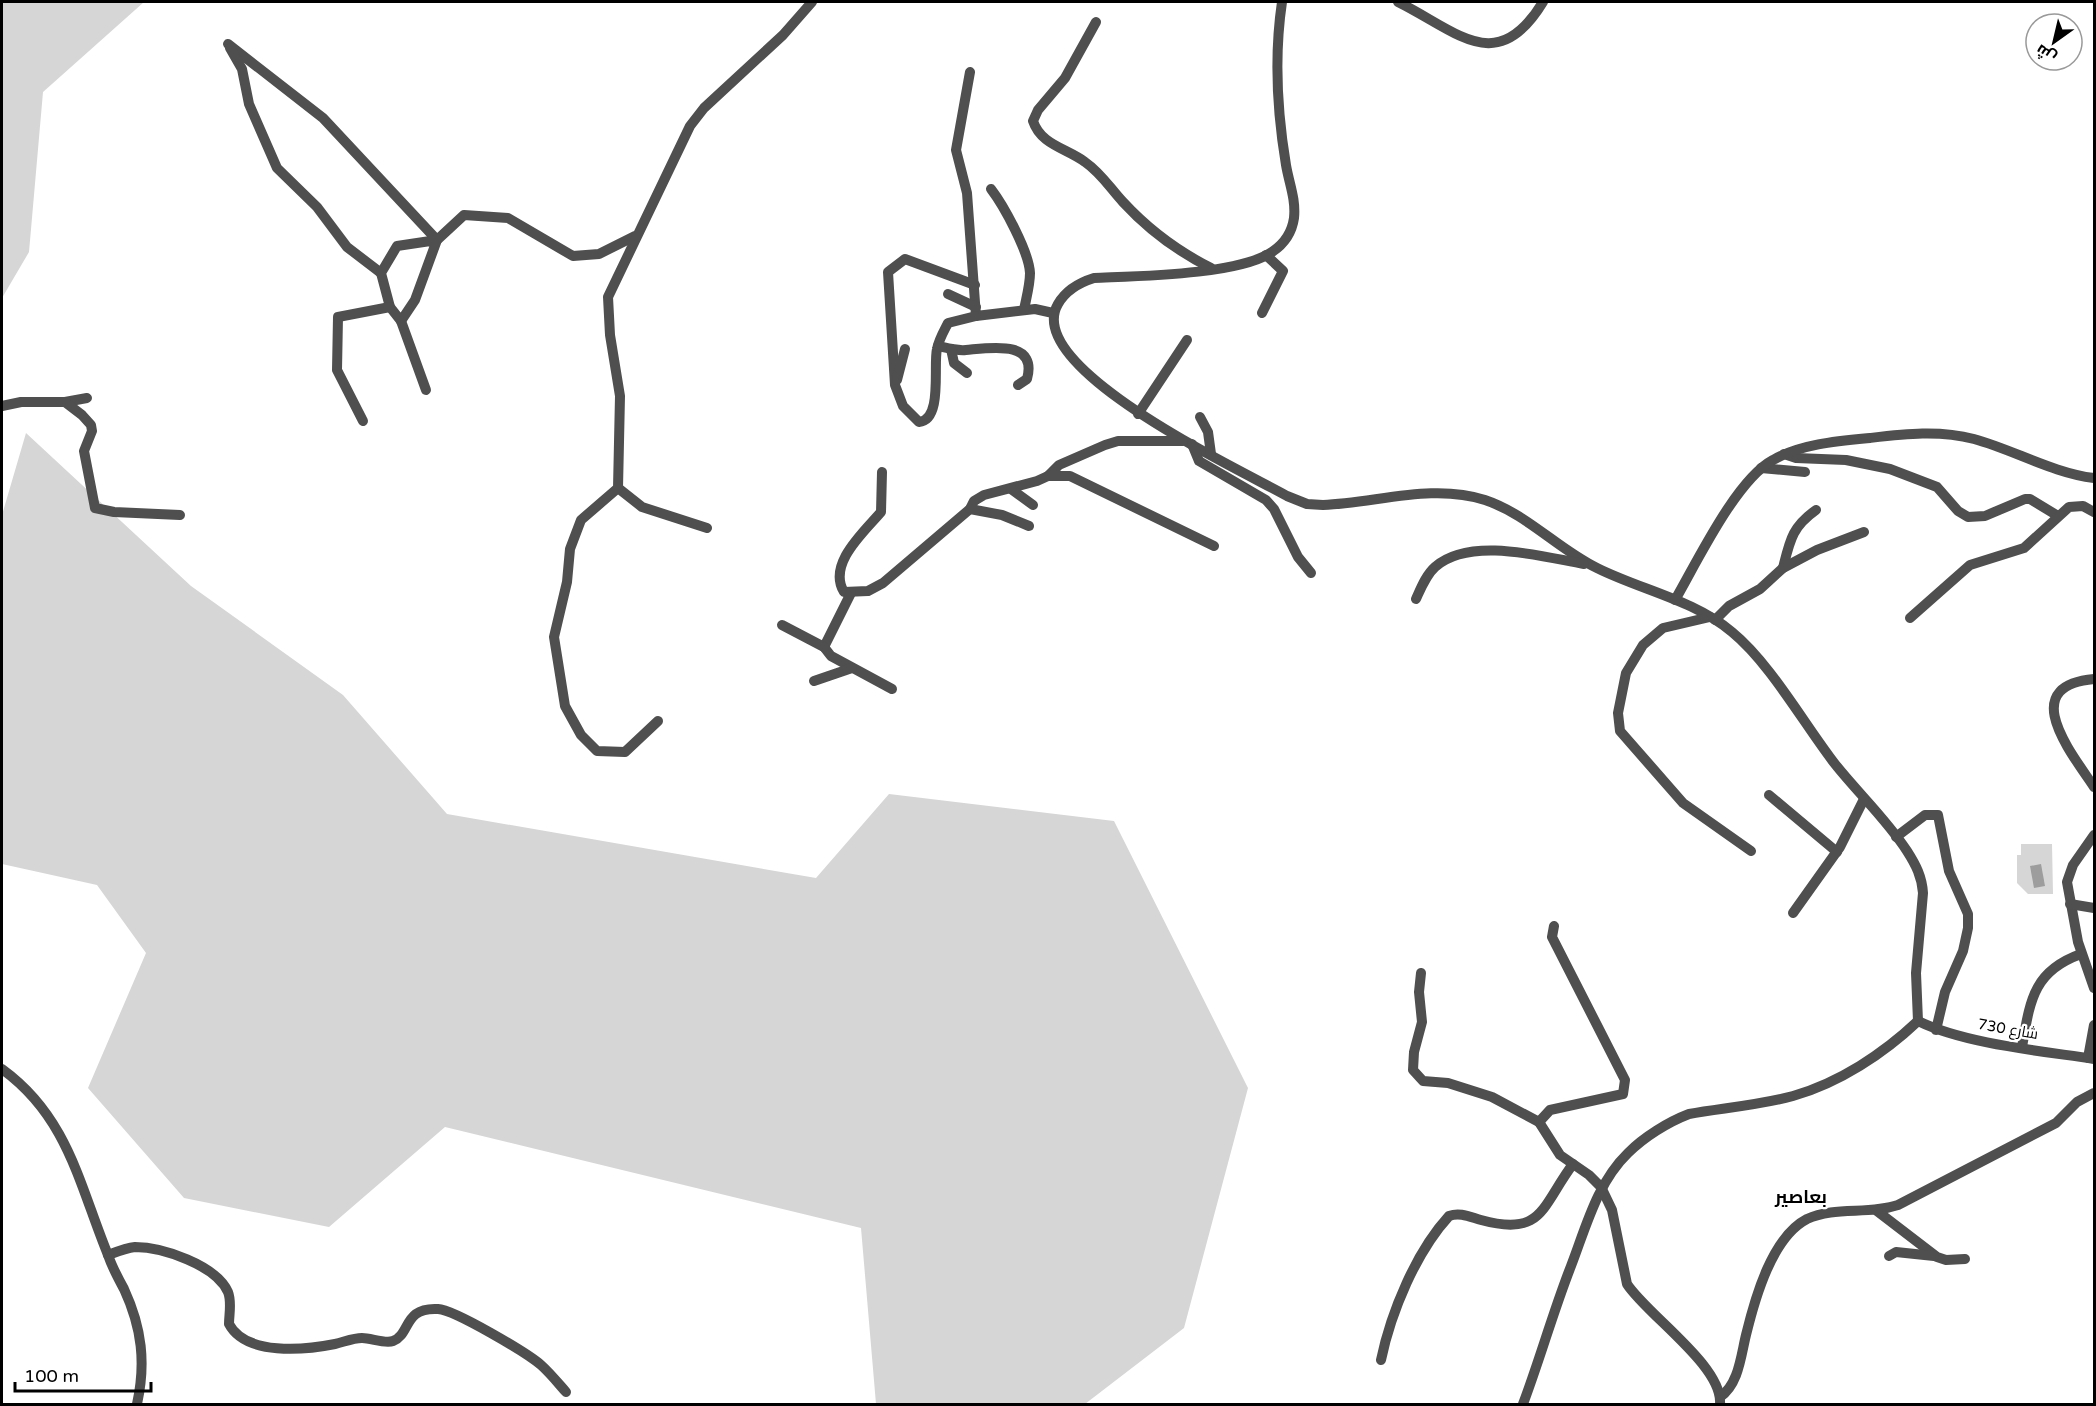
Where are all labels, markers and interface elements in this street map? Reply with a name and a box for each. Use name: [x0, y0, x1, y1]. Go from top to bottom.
north arrow: [2024, 12, 2084, 72]
text: ش: [2032, 40, 2060, 68]
street label: شارع 730: [1976, 1015, 2040, 1045]
district label: بعاصير: [1774, 1186, 1827, 1208]
scale bar: [15, 1355, 152, 1393]
text: 100 m: [24, 1365, 79, 1387]

